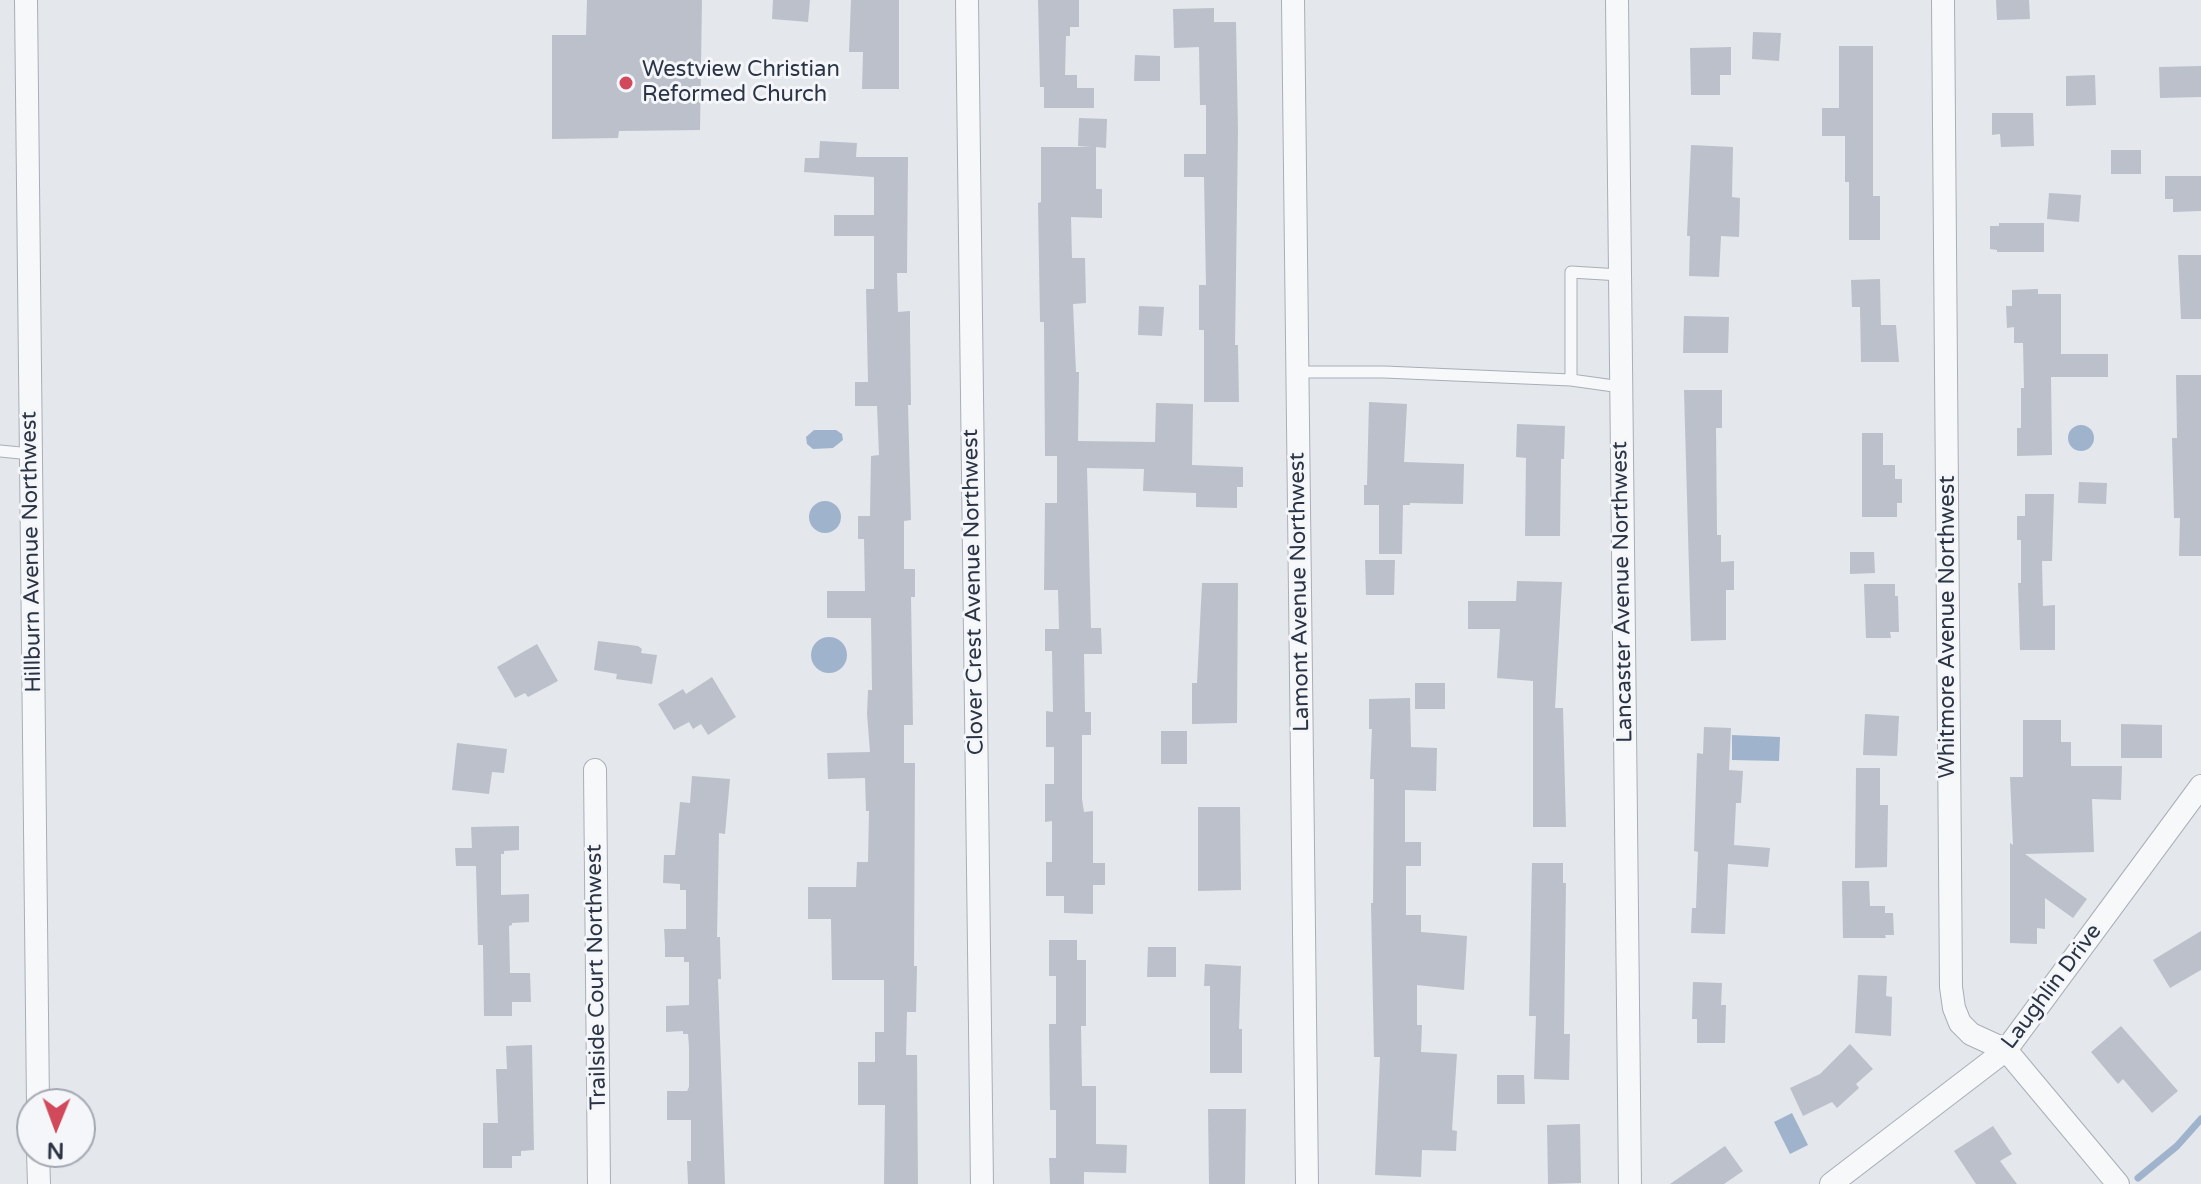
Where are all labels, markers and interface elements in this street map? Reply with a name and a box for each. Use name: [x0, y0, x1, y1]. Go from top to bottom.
place label: Westview Christian Reformed Church: [642, 57, 840, 108]
marker: Westview Christian Reformed Church: [617, 74, 635, 92]
street label: Hillburn Avenue Northwest: [16, 411, 48, 693]
street label: Clover Crest Avenue Northwest: [958, 429, 990, 755]
street label: Lancaster Avenue Northwest: [1607, 441, 1639, 743]
street label: Lamont Avenue Northwest: [1284, 452, 1316, 732]
street label: Whitmore Avenue Northwest: [1935, 475, 1961, 779]
street label: Trailside Court Northwest: [581, 844, 613, 1110]
street label: Laughlin Drive: [1996, 919, 2108, 1055]
north arrow: [16, 1088, 96, 1168]
text: N: [47, 1137, 65, 1163]

